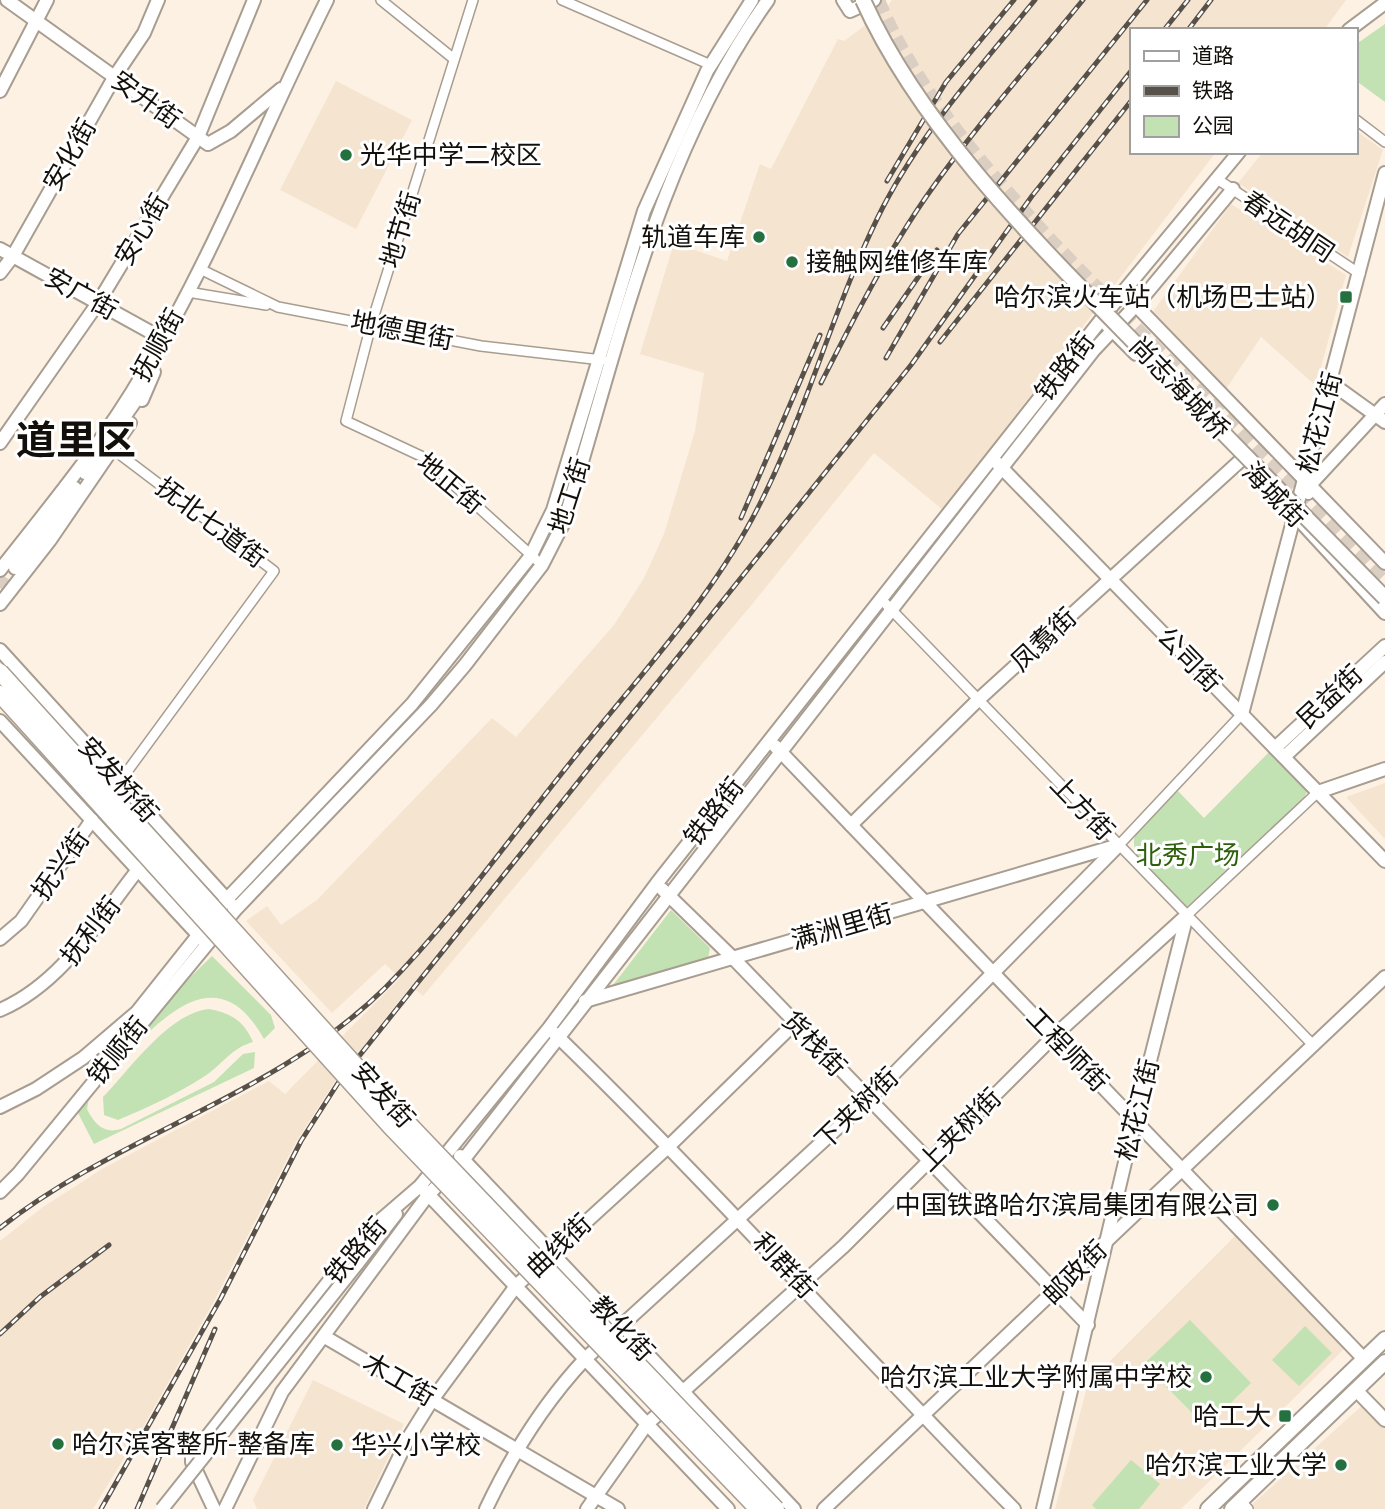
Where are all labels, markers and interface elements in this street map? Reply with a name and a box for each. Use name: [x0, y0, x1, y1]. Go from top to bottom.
legend: [1130, 28, 1357, 154]
text: 道路: [1192, 44, 1234, 68]
street label: 安升街: [105, 65, 187, 135]
text: 铁路: [1192, 79, 1234, 103]
street label: 安化街: [37, 113, 103, 197]
text: 公园: [1192, 114, 1234, 138]
place label: 光华中学二校区: [360, 140, 542, 171]
marker: 光华中学二校区: [338, 147, 354, 163]
street label: 春远胡同: [1236, 185, 1340, 269]
street label: 地节街: [375, 188, 427, 272]
street label: 安心街: [109, 189, 175, 271]
place label: 轨道车库: [641, 222, 745, 253]
marker: 轨道车库: [751, 229, 767, 245]
place label: 接触网维修车库: [806, 247, 988, 278]
marker: 接触网维修车库: [784, 254, 800, 270]
street label: 安广街: [39, 262, 123, 326]
place label: 哈尔滨火车站（机场巴士站）: [994, 282, 1332, 313]
marker: 哈尔滨火车站（机场巴士站）: [1338, 289, 1354, 305]
street label: 抚顺街: [126, 303, 190, 387]
street label: 地德里街: [348, 306, 456, 356]
street label: 铁路街: [1029, 327, 1101, 407]
street label: 尚志海城桥: [1123, 330, 1235, 446]
street label: 松花江街: [1292, 369, 1348, 477]
district label: 道里区: [16, 417, 136, 464]
street label: 地正街: [410, 447, 490, 521]
street label: 地工街: [543, 454, 597, 538]
street label: 海城街: [1236, 456, 1312, 534]
street label: 抚北七道街: [150, 471, 272, 575]
street label: 凤翥街: [1005, 602, 1083, 678]
street label: 公司街: [1151, 621, 1227, 699]
street label: 民益街: [1291, 659, 1369, 735]
street label: 安发桥街: [72, 731, 164, 829]
street label: 上方街: [1044, 769, 1120, 847]
street label: 铁路街: [678, 772, 750, 852]
street label: 抚兴街: [26, 824, 96, 906]
park label: 北秀广场: [1136, 840, 1240, 871]
street label: 抚利街: [55, 891, 127, 971]
street label: 满洲里街: [788, 898, 896, 956]
street label: 工程师街: [1020, 1002, 1114, 1098]
street label: 货栈街: [776, 1005, 852, 1083]
street label: 铁顺街: [81, 1011, 155, 1091]
street label: 安发街: [345, 1056, 421, 1134]
street label: 松花江街: [1110, 1056, 1166, 1164]
street label: 下夹树街: [809, 1062, 905, 1156]
street label: 上夹树街: [912, 1082, 1008, 1178]
place label: 中国铁路哈尔滨局集团有限公司: [895, 1190, 1259, 1221]
marker: 中国铁路哈尔滨局集团有限公司: [1265, 1197, 1281, 1213]
street label: 曲线街: [520, 1208, 598, 1284]
street label: 铁路街: [319, 1211, 393, 1291]
street label: 利群街: [746, 1227, 822, 1305]
street label: 邮政街: [1036, 1234, 1114, 1312]
street label: 教化街: [584, 1290, 660, 1368]
street label: 木工街: [357, 1347, 441, 1413]
place label: 哈尔滨工业大学附属中学校: [880, 1362, 1192, 1393]
marker: 哈尔滨工业大学附属中学校: [1198, 1369, 1214, 1385]
place label: 哈工大: [1193, 1401, 1271, 1432]
marker: 哈工大: [1277, 1408, 1293, 1424]
place label: 哈尔滨客整所-整备库: [72, 1429, 315, 1460]
place label: 华兴小学校: [351, 1430, 481, 1461]
marker: 哈尔滨客整所-整备库: [50, 1436, 66, 1452]
marker: 华兴小学校: [329, 1437, 345, 1453]
place label: 哈尔滨工业大学: [1145, 1450, 1327, 1481]
marker: 哈尔滨工业大学: [1333, 1457, 1349, 1473]

